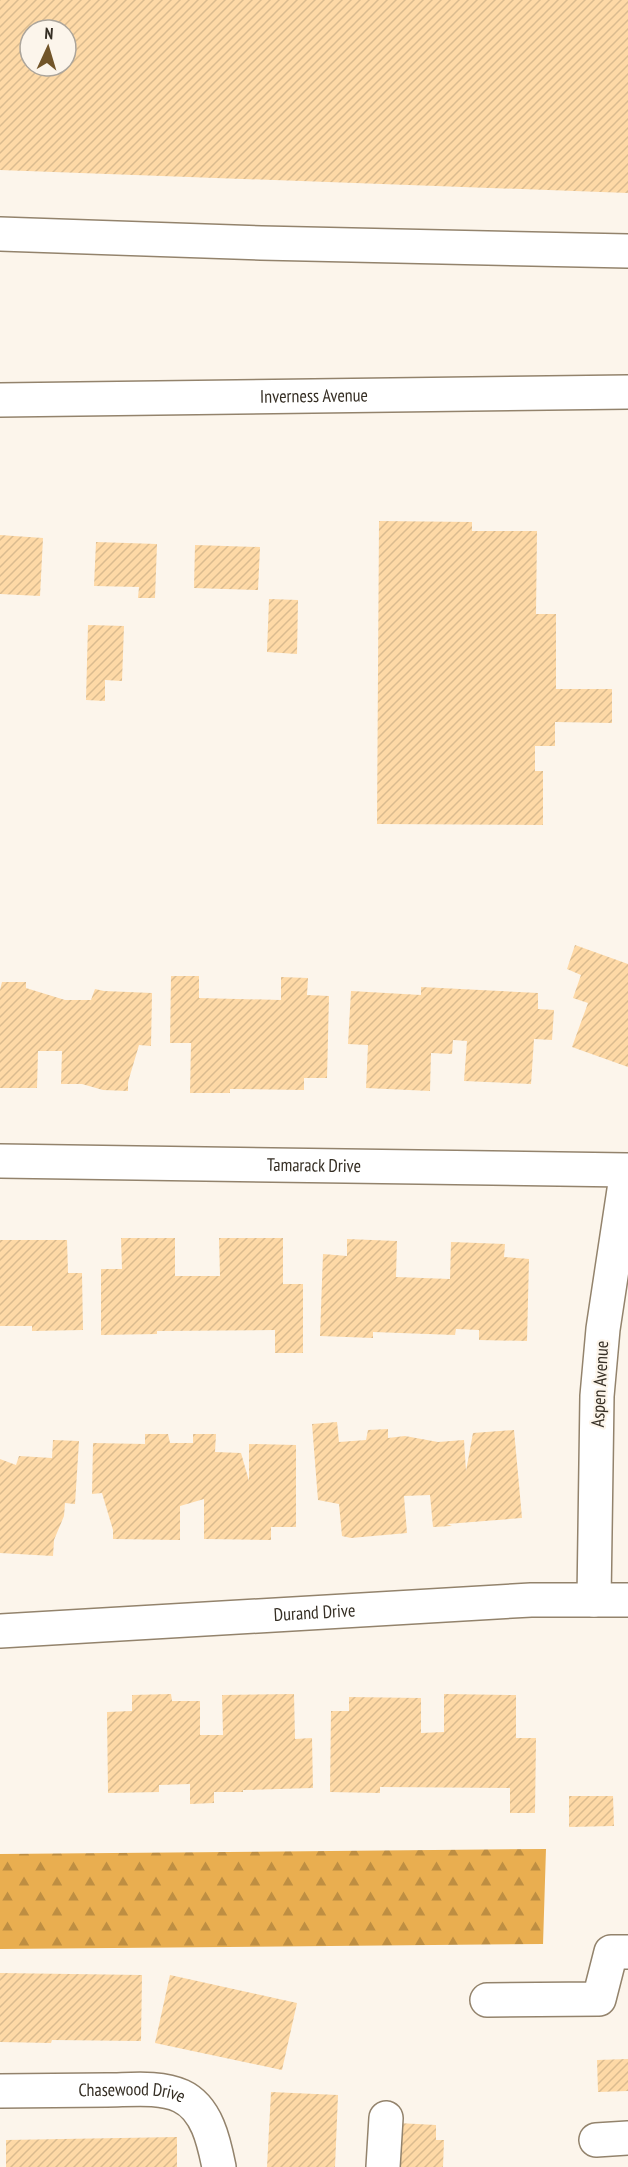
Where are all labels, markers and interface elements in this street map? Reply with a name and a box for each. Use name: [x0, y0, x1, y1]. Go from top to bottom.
north arrow: [18, 18, 78, 78]
text: N: [44, 23, 54, 43]
street label: Inverness Avenue: [260, 383, 368, 408]
street label: Tamarack Drive: [267, 1153, 361, 1177]
street label: Aspen Avenue: [586, 1340, 613, 1428]
street label: Durand Drive: [273, 1598, 356, 1626]
street label: Chasewood Drive: [78, 2077, 189, 2108]

